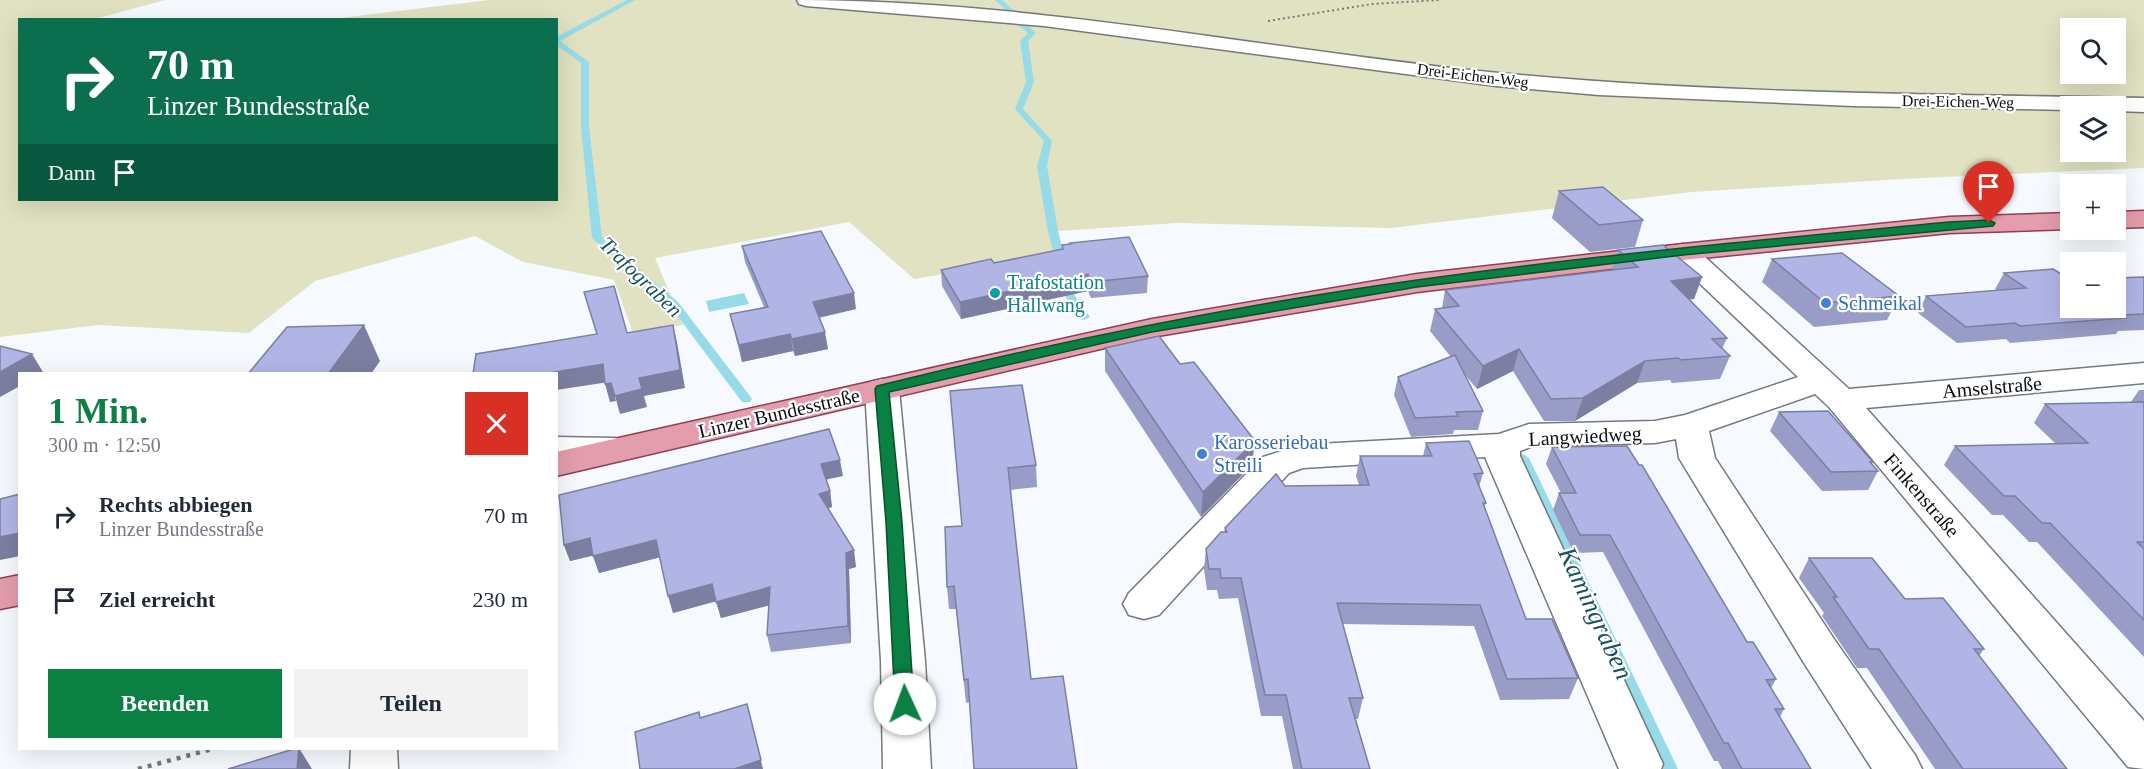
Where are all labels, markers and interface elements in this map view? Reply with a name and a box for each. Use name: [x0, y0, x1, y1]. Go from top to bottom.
map controls: [2060, 18, 2126, 318]
button: search: [2060, 18, 2126, 84]
icon: right: [48, 42, 126, 120]
text: 70 m: [147, 42, 235, 88]
street label: Drei-Eichen-Weg: [1416, 60, 1530, 92]
text: Linzer Bundesstraße: [147, 91, 370, 121]
street label: Drei-Eichen-Weg: [1902, 92, 2014, 112]
button: layers: [2060, 96, 2126, 162]
icon: arrive: [108, 156, 141, 189]
text: Dann: [48, 160, 96, 185]
pin: [1963, 161, 2014, 223]
icon: arrive: [1972, 170, 2005, 203]
button: +: [2060, 174, 2126, 240]
water label: Trafograben: [595, 232, 687, 322]
button: −: [2060, 252, 2126, 318]
place label: Trafostation Hallwang: [1007, 271, 1104, 317]
marker: Trafostation Hallwang: [988, 286, 1002, 300]
place label: Schmeikal: [1838, 292, 1923, 314]
marker: Schmeikal: [1819, 296, 1833, 310]
street label: Amselstraße: [1941, 372, 2043, 402]
street label: Linzer Bundesstraße: [696, 384, 862, 442]
text: 1 Min.: [48, 391, 148, 431]
button: close: [465, 392, 528, 455]
street label: Langwiedweg: [1528, 422, 1642, 451]
place label: Karosseriebau Streili: [1214, 431, 1328, 476]
text: 300 m · 12:50: [48, 434, 161, 456]
marker: Karosseriebau Streili: [1195, 447, 1209, 461]
street label: Finkenstraße: [1880, 449, 1964, 541]
text: Rechts abbiegen: [99, 492, 252, 517]
icon: right: [48, 500, 81, 533]
text: 70 m: [483, 503, 528, 528]
text: Linzer Bundesstraße: [99, 518, 264, 540]
water label: Kamingraben: [1552, 541, 1639, 684]
icon: arrive: [48, 584, 81, 617]
text: Ziel erreicht: [99, 587, 215, 612]
text: 230 m: [472, 587, 528, 612]
button: Beenden: [48, 669, 282, 738]
button: Teilen: [294, 669, 528, 738]
position arrow: [873, 672, 937, 736]

